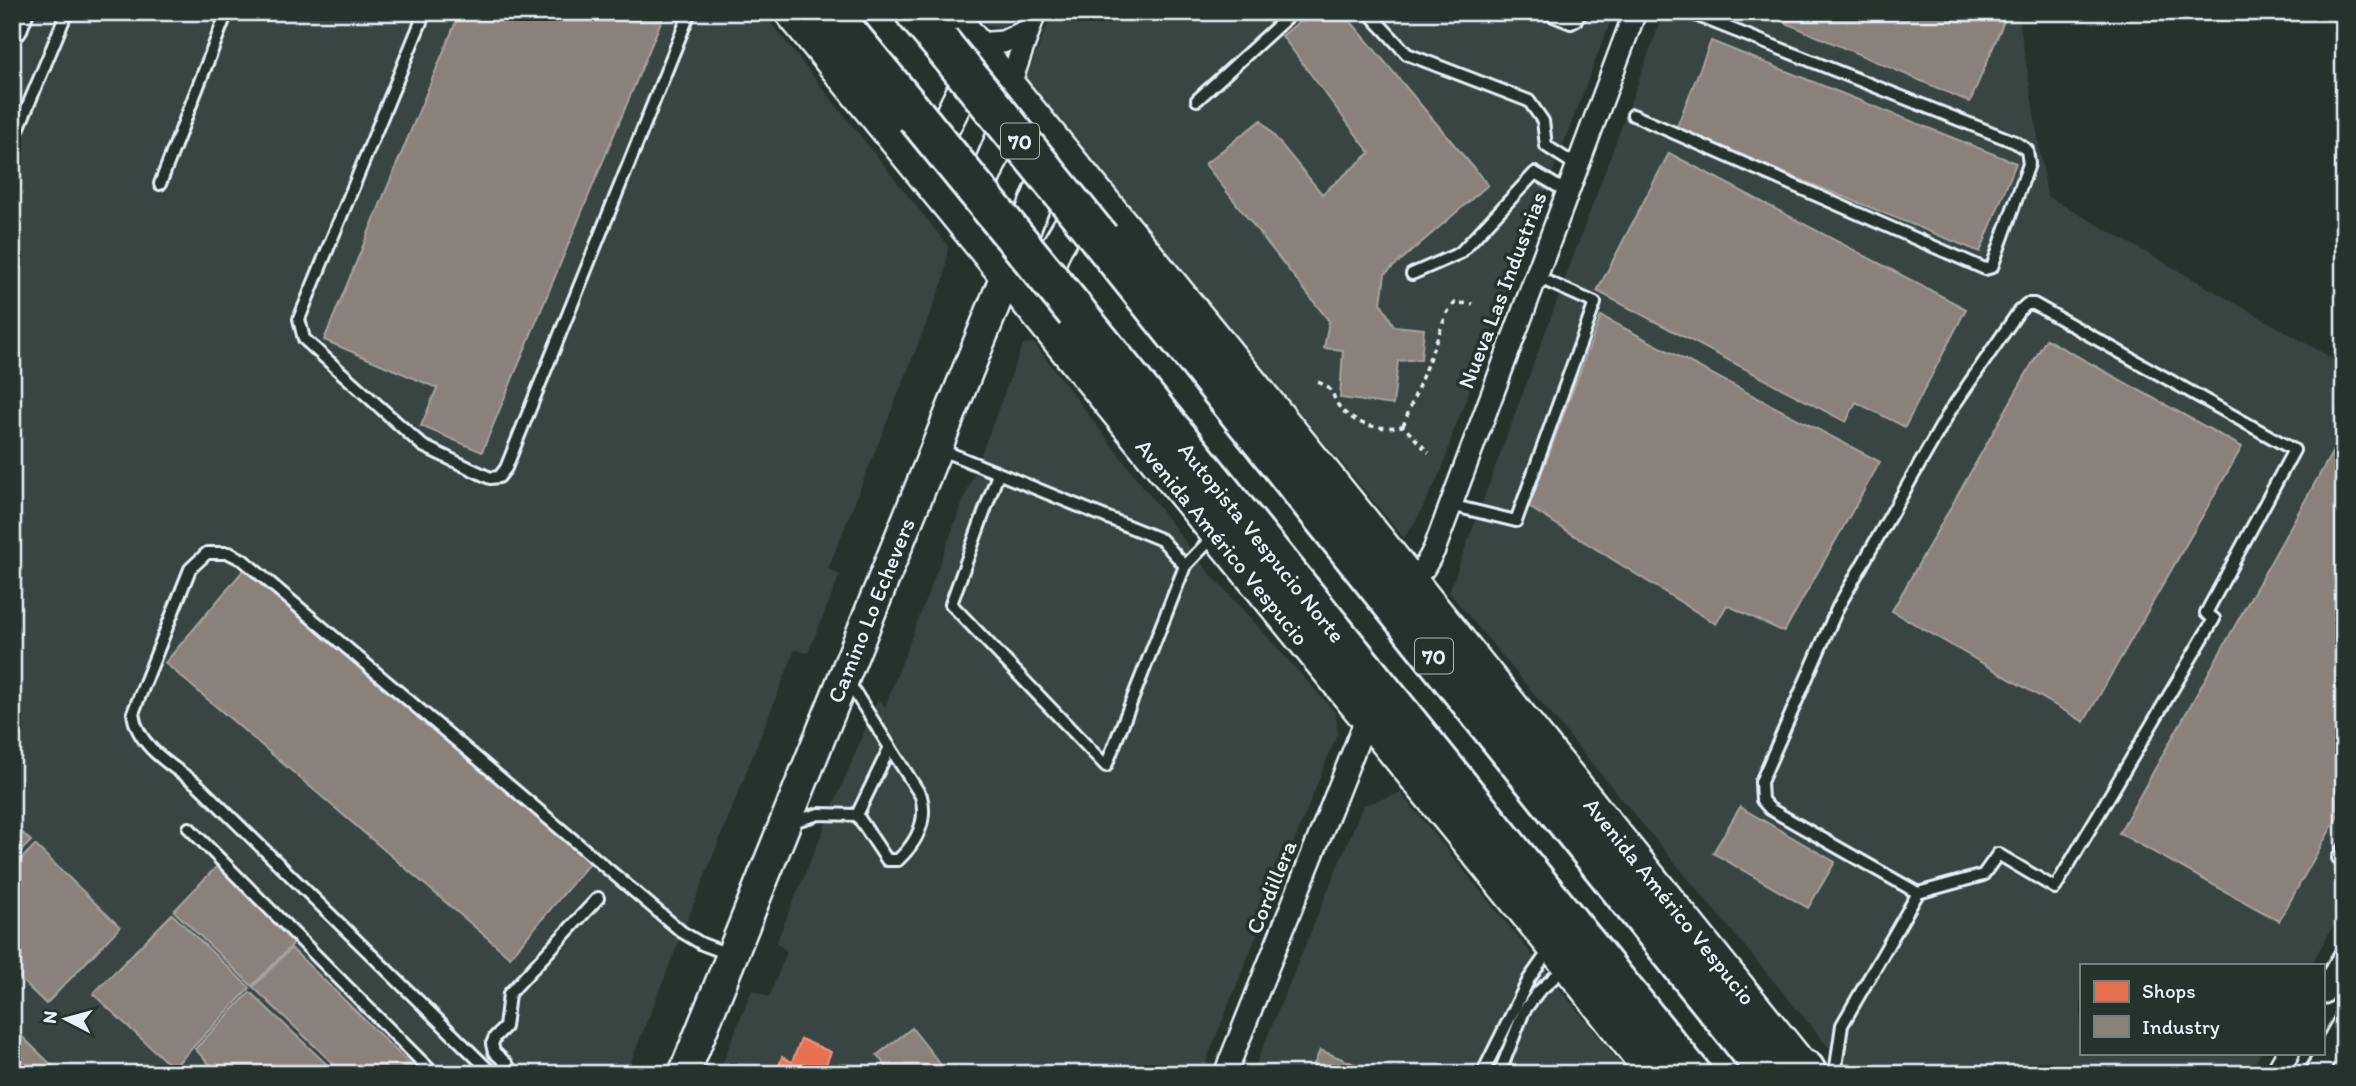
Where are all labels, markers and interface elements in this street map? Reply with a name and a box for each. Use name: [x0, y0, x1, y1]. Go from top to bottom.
road number: 70: [1001, 124, 1039, 158]
street label: Nueva Las Industrias: [1452, 187, 1552, 393]
street label: Avenida Américo Vespucio: [1130, 433, 1315, 651]
street label: Autopista Vespucio Norte: [1173, 436, 1351, 648]
street label: Camino Lo Echevers: [821, 514, 921, 707]
road number: 70: [1415, 638, 1453, 674]
street label: Avenida Américo Vespucio: [1578, 792, 1762, 1011]
street label: Cordillera: [1240, 836, 1302, 938]
legend: [2080, 964, 2324, 1054]
text: Shops: [2142, 978, 2196, 1003]
north arrow: [32, 984, 102, 1054]
text: N: [37, 1010, 62, 1025]
text: Industry: [2142, 1014, 2220, 1039]

